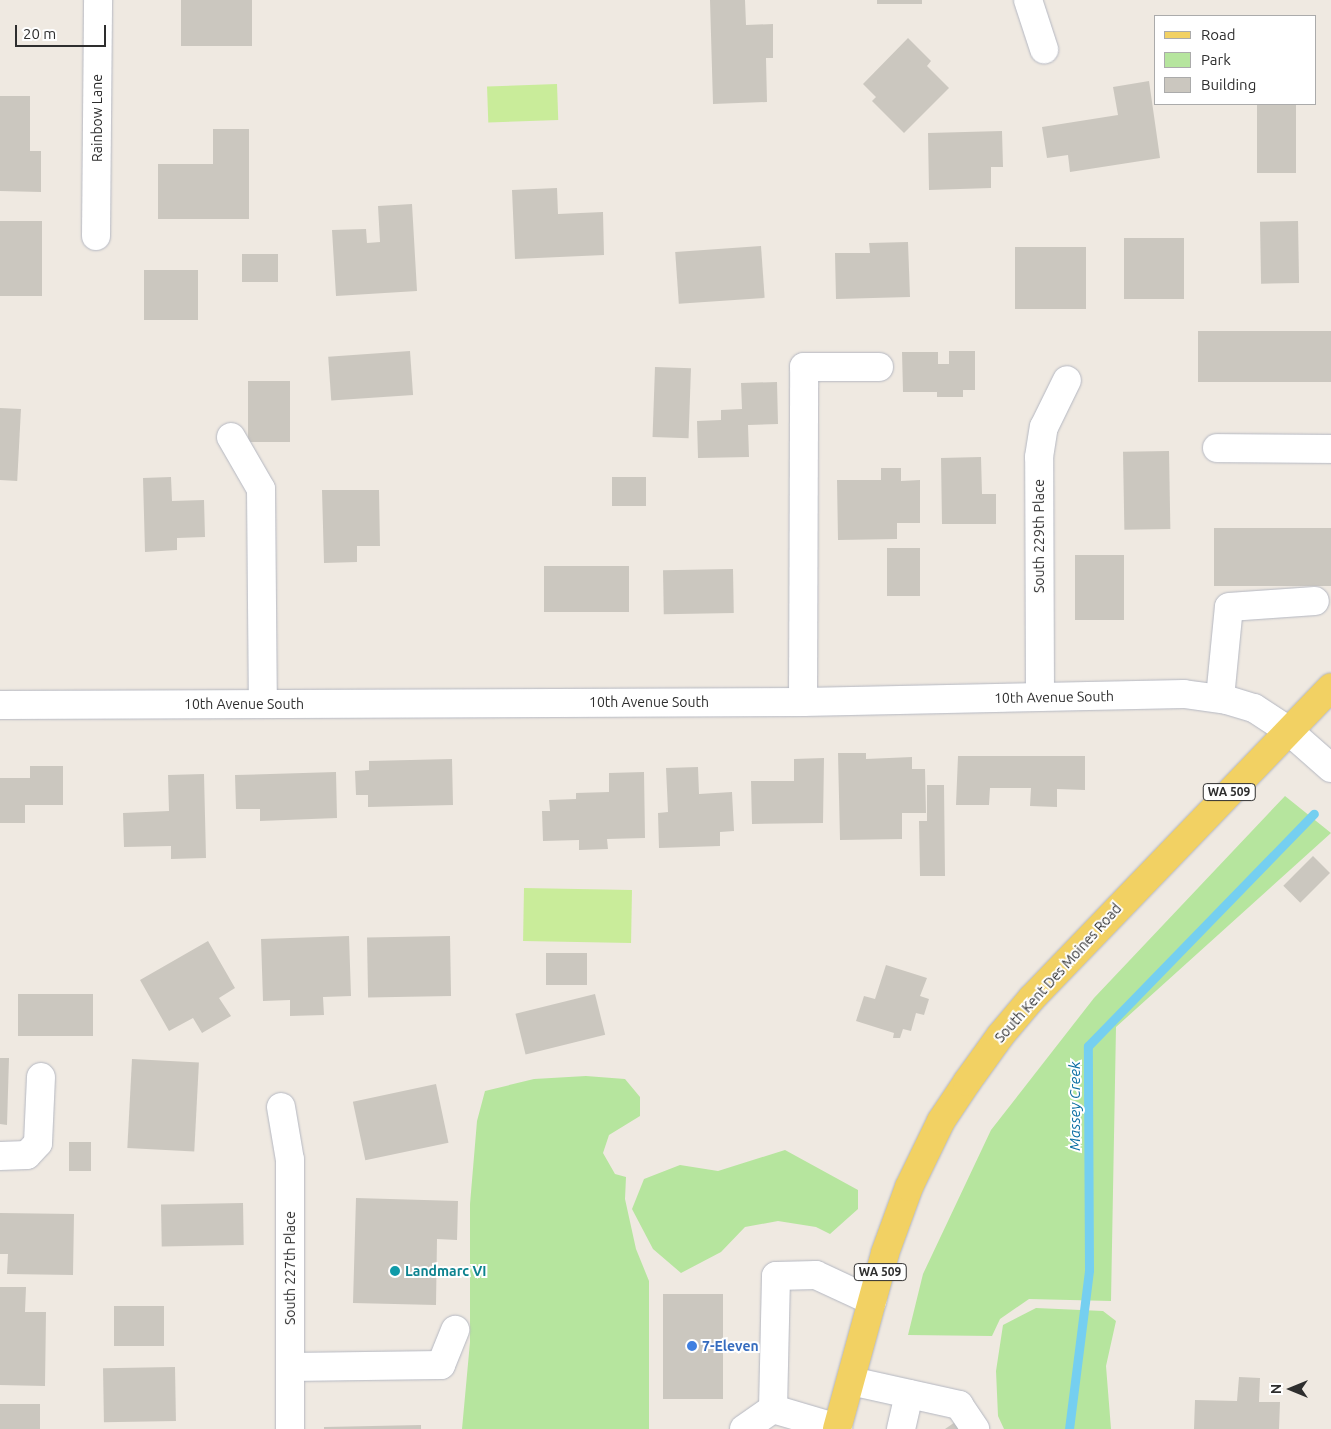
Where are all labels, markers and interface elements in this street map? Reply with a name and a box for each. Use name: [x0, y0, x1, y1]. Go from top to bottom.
scale bar: [18, 15, 109, 47]
legend: [1154, 15, 1316, 105]
text: 20 m: [23, 25, 56, 42]
text: Road: [1201, 26, 1236, 43]
text: Park: [1201, 51, 1231, 68]
street label: Rainbow Lane: [89, 74, 105, 162]
text: Building: [1201, 76, 1256, 93]
street label: South 229th Place: [1031, 479, 1047, 593]
street label: 10th Avenue South: [994, 688, 1114, 706]
street label: 10th Avenue South: [589, 694, 709, 710]
street label: 10th Avenue South: [184, 696, 304, 712]
road number: WA 509: [1203, 782, 1255, 802]
street label: South Kent Des Moines Road: [991, 900, 1125, 1046]
water label: Massey Creek: [1066, 1061, 1084, 1151]
street label: South 227th Place: [282, 1211, 298, 1325]
road number: WA 509: [854, 1262, 906, 1282]
place label: Landmarc VI: [405, 1263, 487, 1279]
marker: Landmarc VI: [389, 1265, 401, 1277]
place label: 7-Eleven: [702, 1338, 759, 1354]
marker: 7-Eleven: [686, 1340, 698, 1352]
north arrow: [1266, 1364, 1316, 1414]
text: N: [1268, 1384, 1284, 1394]

